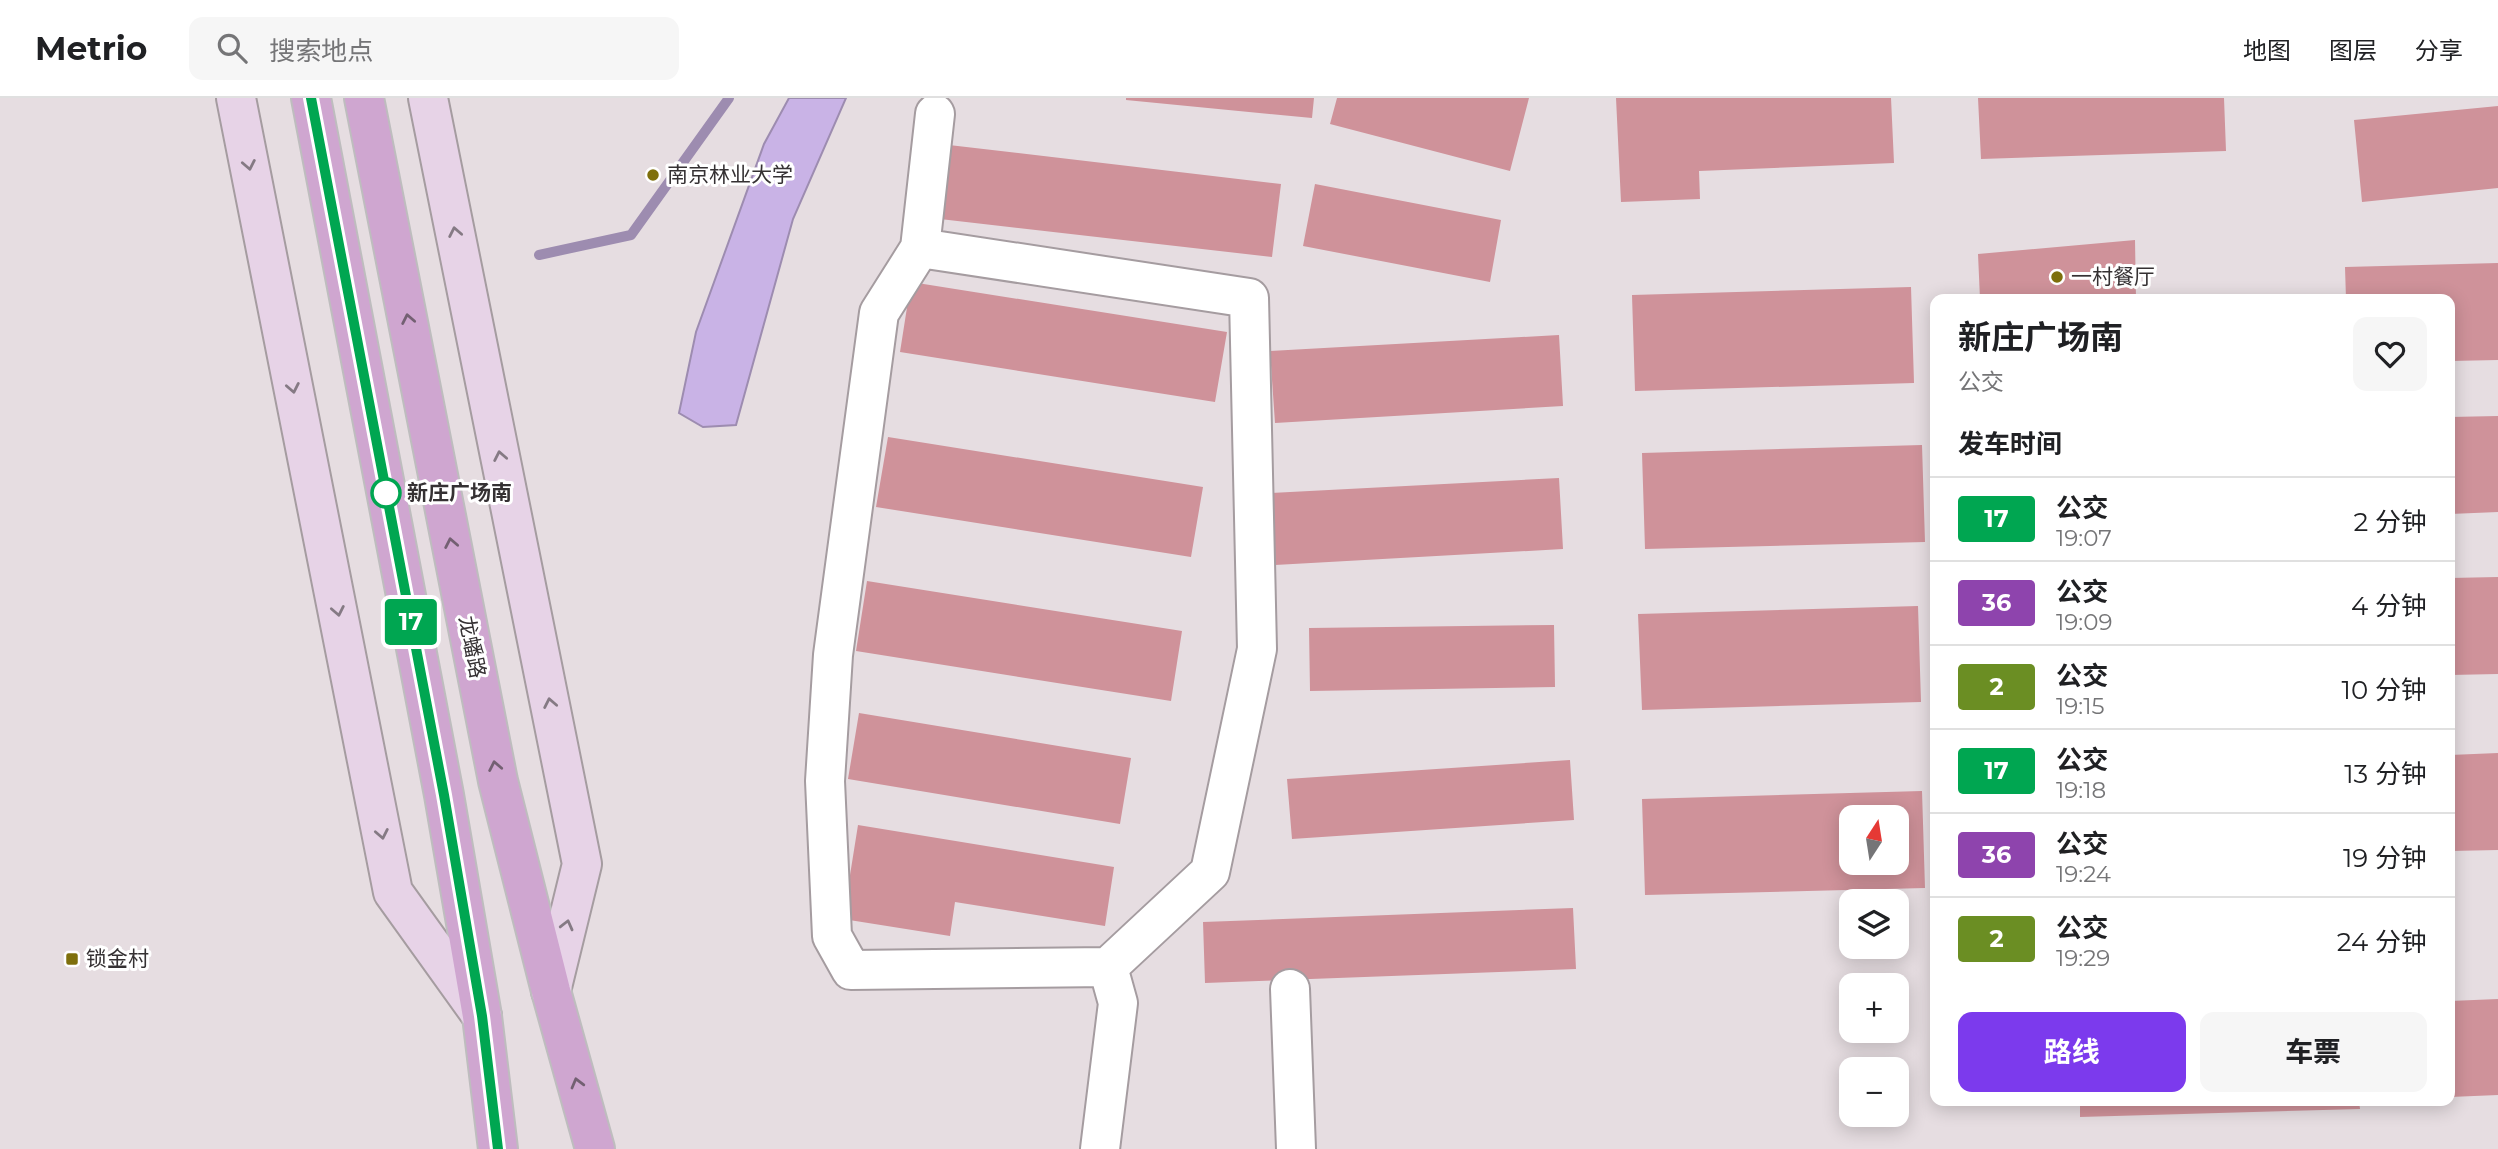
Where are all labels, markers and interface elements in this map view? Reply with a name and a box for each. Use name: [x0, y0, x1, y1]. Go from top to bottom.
search box: [189, 17, 679, 80]
text: Metrio: [35, 28, 147, 68]
icon: search: [213, 29, 251, 67]
text: 搜索地点: [269, 35, 373, 67]
text: 地图: [2243, 36, 2291, 65]
text: 图层: [2329, 36, 2377, 65]
text: 分享: [2415, 36, 2463, 65]
one-way arrow: [241, 159, 256, 171]
place label: 南京林业大学: [667, 162, 793, 187]
marker: 南京林业大学: [645, 167, 661, 183]
one-way arrow: [448, 226, 463, 238]
place label: 一村餐厅: [2071, 264, 2155, 289]
marker: 一村餐厅: [2049, 269, 2065, 285]
one-way arrow: [401, 313, 416, 325]
text: 新庄广场南: [1958, 317, 2123, 357]
button: heart: [2353, 317, 2427, 391]
text: 公交: [1958, 368, 2004, 396]
one-way arrow: [285, 382, 300, 394]
text: 发车时间: [1958, 428, 2062, 460]
one-way arrow: [493, 450, 508, 462]
marker: 新庄广场南: [371, 478, 401, 508]
place label: 新庄广场南: [407, 480, 512, 505]
text: 公交: [2056, 492, 2108, 524]
text: 17: [1984, 504, 2009, 533]
text: 2 分钟: [2353, 506, 2427, 538]
text: 19:07: [2056, 524, 2112, 552]
one-way arrow: [445, 537, 460, 549]
text: 公交: [2056, 576, 2108, 608]
text: 36: [1982, 588, 2011, 617]
text: 4 分钟: [2351, 590, 2427, 622]
line badge: 17: [380, 599, 443, 645]
one-way arrow: [329, 605, 344, 617]
text: 17: [399, 607, 423, 636]
text: 19:09: [2056, 608, 2112, 636]
street label: 龙蟠路: [454, 614, 491, 680]
text: 公交: [2056, 660, 2108, 692]
text: 2: [1989, 672, 2004, 701]
text: 10 分钟: [2342, 674, 2427, 706]
text: 19:15: [2056, 692, 2105, 720]
one-way arrow: [543, 697, 558, 709]
text: 公交: [2056, 744, 2108, 776]
text: 17: [1984, 756, 2009, 785]
text: 13 分钟: [2344, 758, 2427, 790]
one-way arrow: [488, 760, 503, 772]
text: 19:18: [2056, 776, 2106, 804]
north arrow: [1839, 805, 1909, 875]
map controls: [1839, 805, 1909, 1127]
one-way arrow: [373, 828, 388, 840]
text: 公交: [2056, 828, 2108, 860]
text: 36: [1982, 840, 2011, 869]
text: 19 分钟: [2343, 842, 2427, 874]
text: 19:24: [2056, 860, 2111, 888]
button: layers: [1839, 889, 1909, 959]
text: 公交: [2056, 912, 2108, 944]
one-way arrow: [559, 919, 574, 931]
text: 2: [1989, 924, 2004, 953]
text: 24 分钟: [2337, 926, 2427, 958]
text: 19:29: [2056, 944, 2110, 972]
place label: 锁金村: [86, 946, 149, 971]
marker: 锁金村: [64, 951, 80, 967]
button: +: [1839, 973, 1909, 1043]
button: 路线: [1958, 1012, 2186, 1092]
button: 车票: [2200, 1012, 2427, 1092]
button: −: [1839, 1057, 1909, 1127]
one-way arrow: [570, 1077, 585, 1089]

